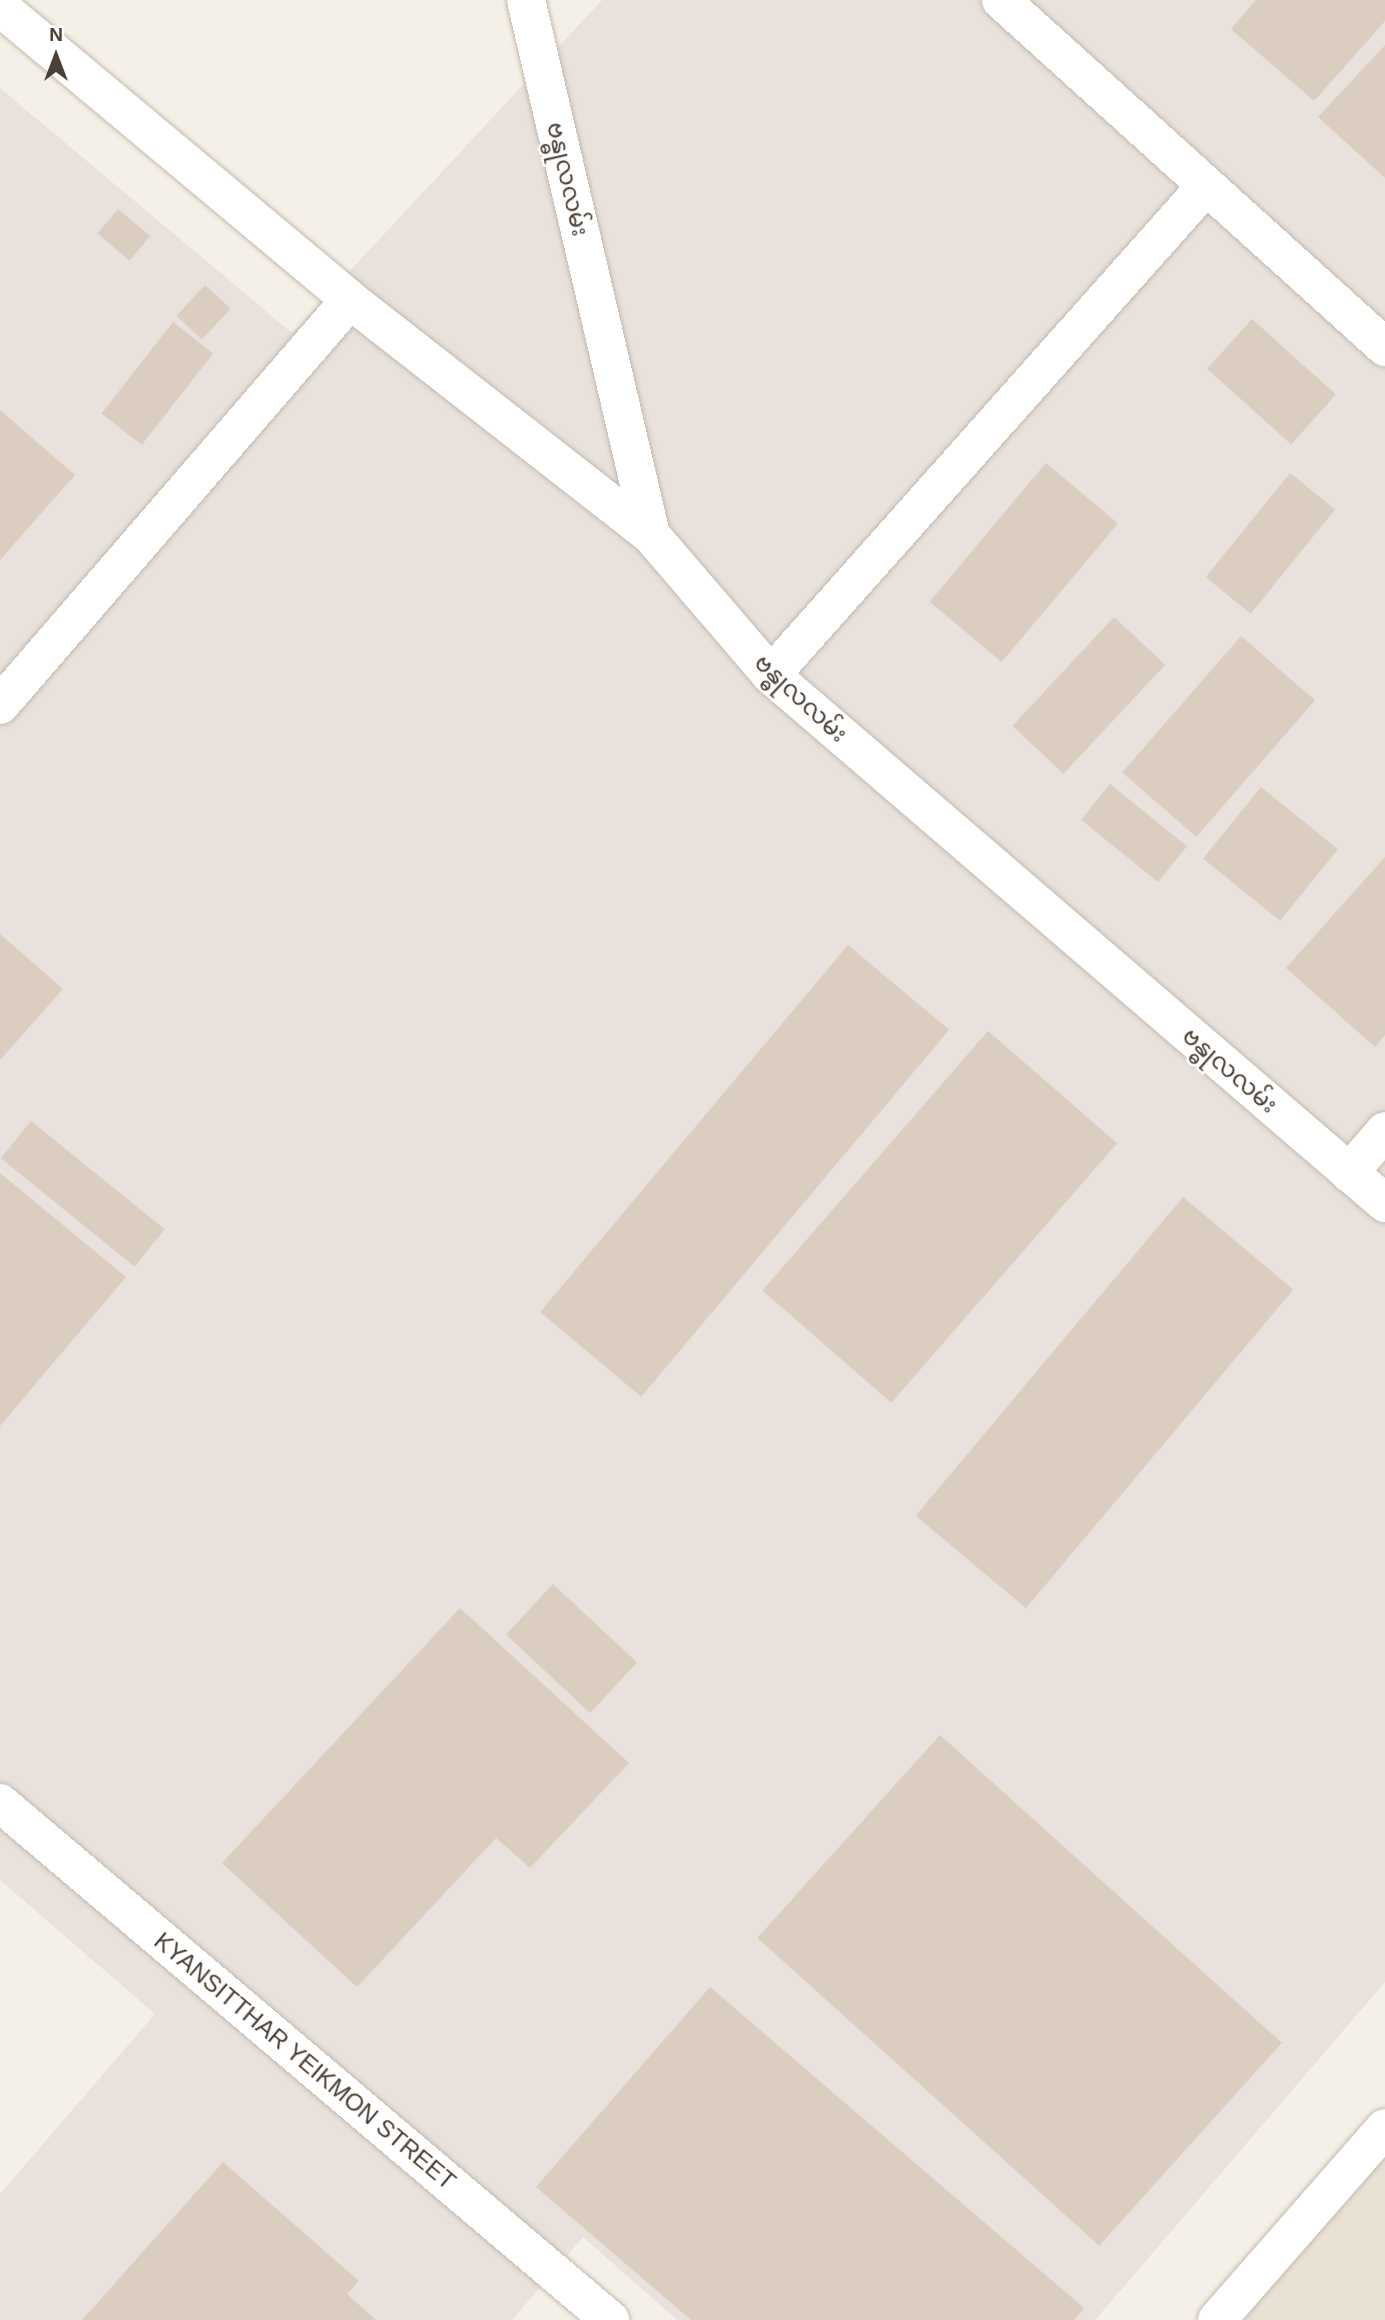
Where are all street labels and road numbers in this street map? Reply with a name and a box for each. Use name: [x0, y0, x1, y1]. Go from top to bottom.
street label: ဗန္ဓုလလမ်း: [541, 119, 595, 239]
street label: ဗန္ဓုလလမ်း: [749, 648, 853, 748]
street label: ဗန္ဓုလလမ်း: [1177, 1021, 1283, 1119]
street label: KYANSITTHAR YEIKMON STREET: [148, 1926, 462, 2196]

